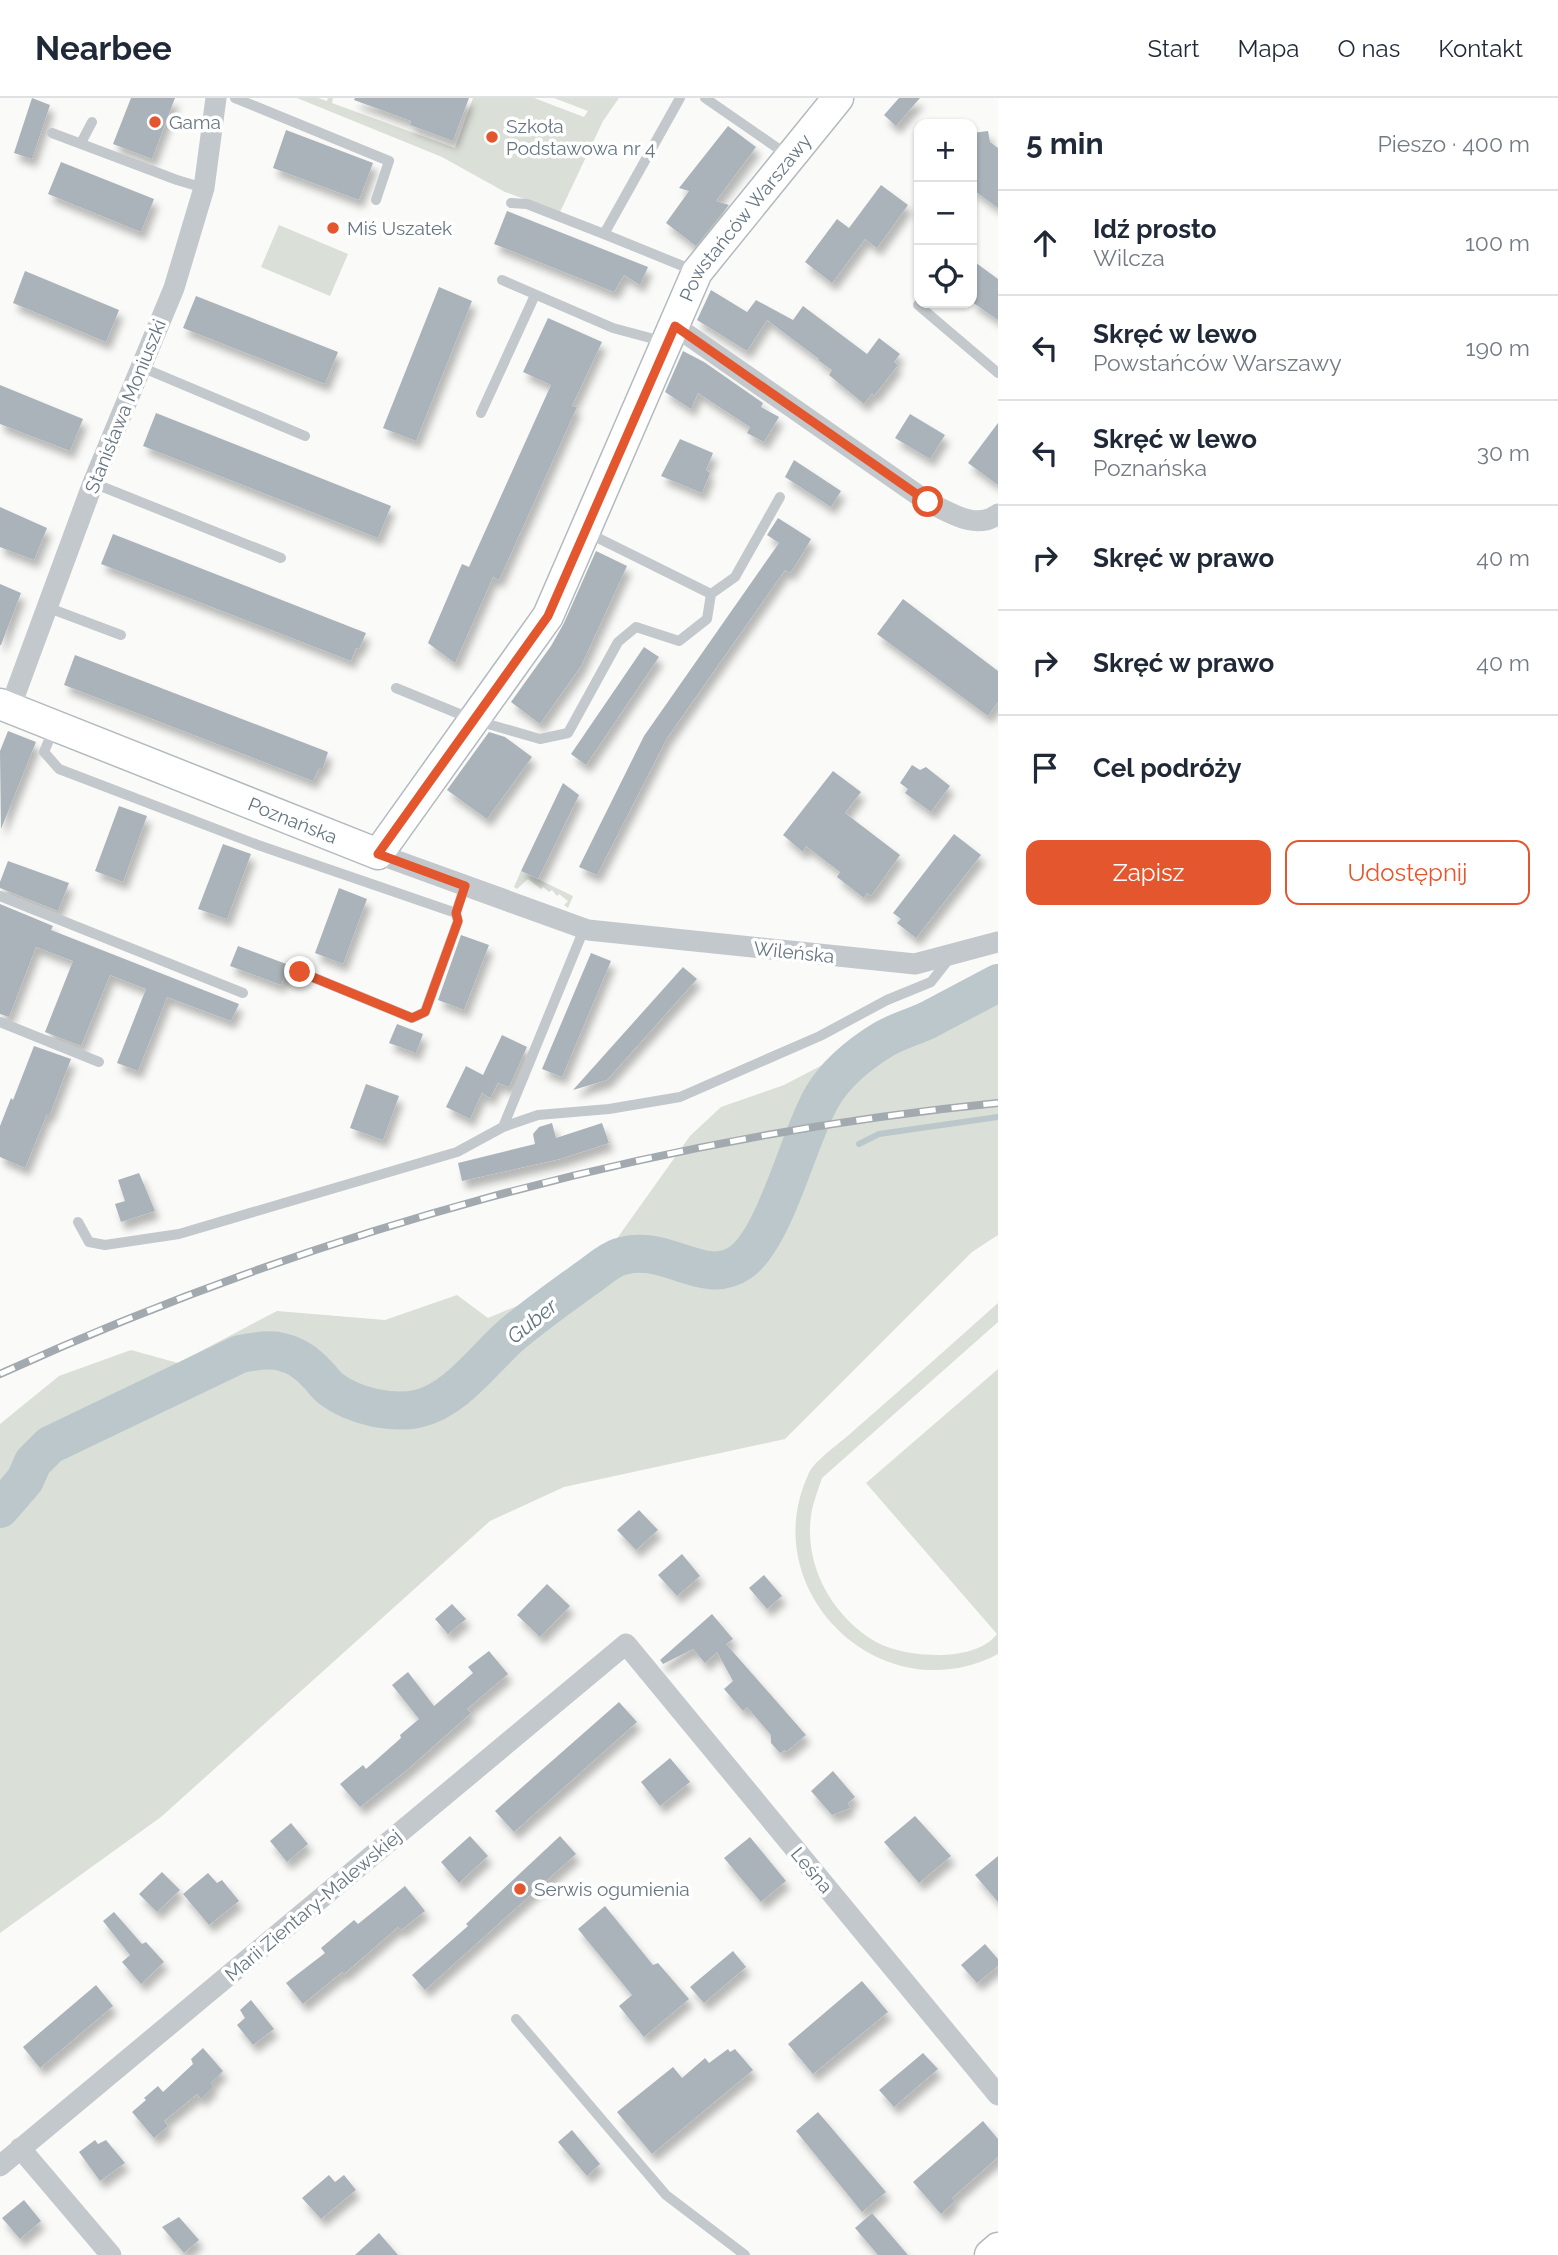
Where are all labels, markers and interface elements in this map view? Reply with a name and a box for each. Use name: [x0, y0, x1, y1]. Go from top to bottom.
text: Nearbee: [35, 29, 172, 68]
text: Start: [1148, 34, 1200, 63]
text: Mapa: [1238, 34, 1299, 63]
text: O nas: [1337, 34, 1400, 63]
text: Kontakt: [1438, 34, 1523, 63]
place label: Gama: [169, 111, 221, 133]
marker: Gama: [147, 114, 163, 130]
place label: Szkoła Podstawowa nr 4: [506, 115, 655, 159]
map controls: [914, 119, 977, 308]
button: +: [914, 119, 977, 182]
text: 5 min: [1026, 126, 1104, 161]
marker: Szkoła Podstawowa nr 4: [484, 129, 500, 145]
street label: Powstańców Warszawy: [675, 129, 816, 305]
text: Pieszo · 400 m: [1378, 130, 1530, 157]
button: −: [914, 182, 977, 245]
text: Idź prosto: [1093, 214, 1217, 244]
place label: Miś Uszatek: [347, 217, 452, 239]
marker: Miś Uszatek: [325, 220, 341, 236]
icon: ahead: [1026, 224, 1064, 262]
text: 100 m: [1465, 229, 1530, 256]
text: Wilcza: [1093, 244, 1165, 271]
button: locate: [914, 245, 977, 308]
street label: Stanisława Moniuszki: [80, 316, 170, 496]
text: Skręć w lewo: [1093, 319, 1257, 349]
icon: left: [1026, 329, 1064, 367]
text: 190 m: [1466, 334, 1530, 361]
text: Powstańców Warszawy: [1093, 349, 1342, 376]
text: Skręć w lewo: [1093, 424, 1257, 454]
icon: left: [1026, 434, 1064, 472]
text: 30 m: [1477, 439, 1530, 466]
text: Poznańska: [1093, 454, 1207, 481]
route start: [912, 486, 943, 517]
icon: right: [1026, 539, 1064, 577]
text: Skręć w prawo: [1093, 543, 1274, 573]
text: 40 m: [1476, 544, 1530, 571]
icon: right: [1026, 644, 1064, 682]
text: Skręć w prawo: [1093, 648, 1274, 678]
text: 40 m: [1476, 649, 1530, 676]
icon: arrive: [1026, 749, 1064, 787]
text: Cel podróży: [1093, 753, 1242, 783]
street label: Poznańska: [245, 793, 341, 848]
button: Zapisz: [1026, 840, 1271, 905]
button: Udostępnij: [1285, 840, 1530, 905]
street label: Wileńska: [753, 937, 835, 967]
route end: [284, 956, 315, 987]
water label: Guber: [502, 1293, 563, 1349]
street label: Marii Zientary-Malewskiej: [220, 1825, 406, 1985]
street label: Leśna: [787, 1843, 837, 1897]
place label: Serwis ogumienia: [534, 1878, 690, 1900]
marker: Serwis ogumienia: [512, 1881, 528, 1897]

